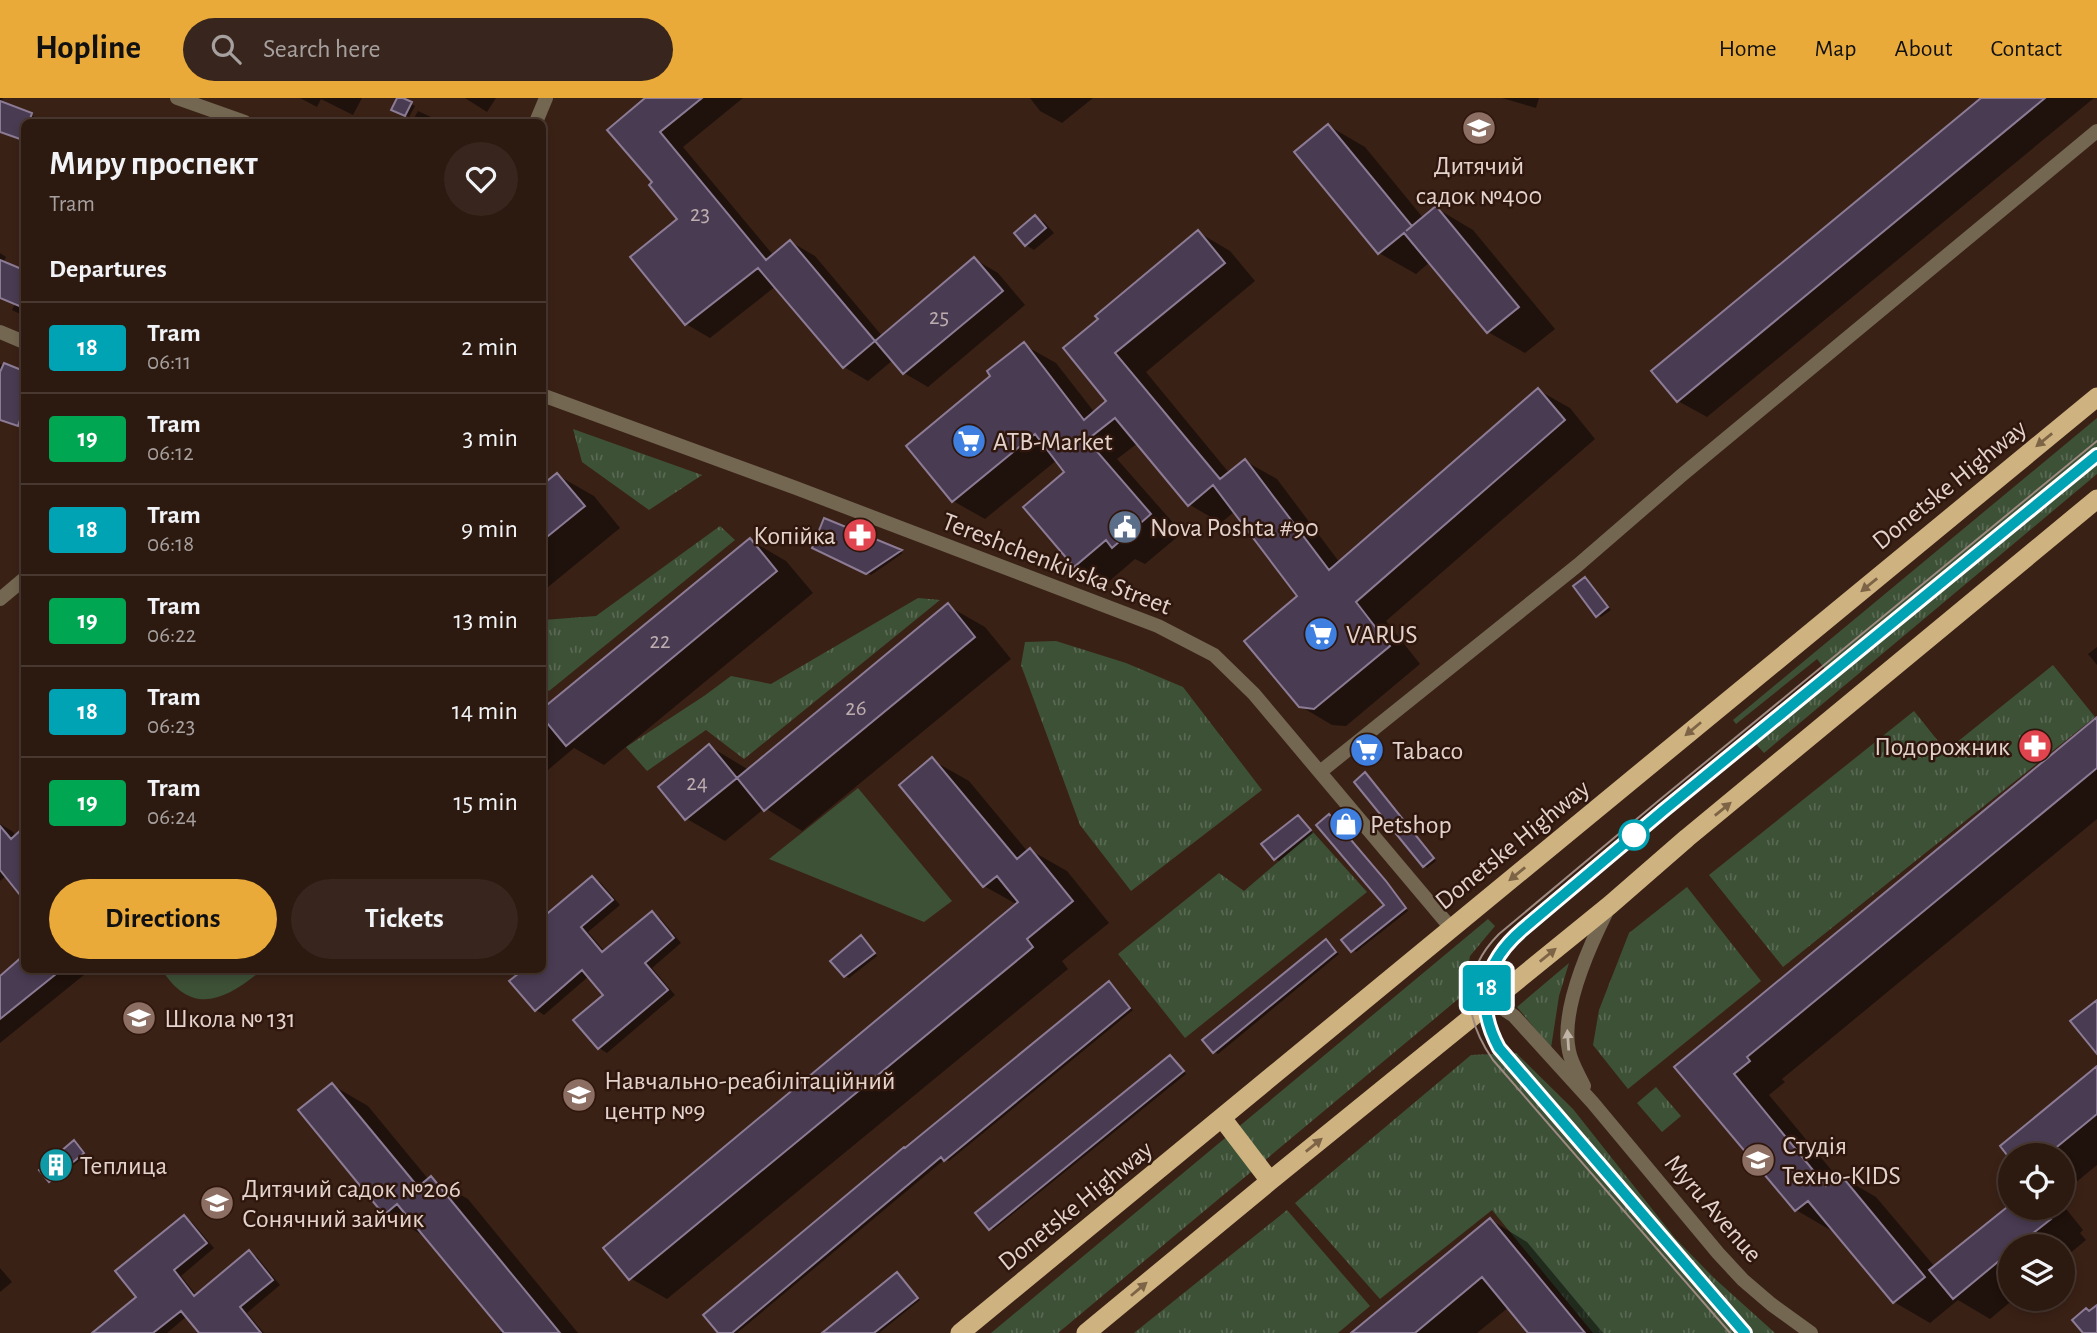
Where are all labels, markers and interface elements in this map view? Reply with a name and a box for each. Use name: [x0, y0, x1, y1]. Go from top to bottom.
search box: [183, 18, 673, 81]
icon: search: [207, 30, 245, 68]
text: Hopline: [35, 32, 141, 65]
text: Search here: [263, 36, 381, 62]
text: Home: [1719, 37, 1777, 61]
text: Map: [1815, 37, 1857, 61]
text: About: [1895, 37, 1952, 61]
text: Contact: [1990, 37, 2062, 61]
school or university icon: Дитячий садок №400: [1460, 109, 1498, 147]
button: heart: [444, 142, 518, 216]
text: Миру проспект: [49, 148, 258, 181]
place label: Дитячий садок №400: [1416, 153, 1542, 209]
text: Tram: [49, 193, 95, 216]
house number: 23: [690, 203, 710, 226]
text: Departures: [49, 256, 167, 282]
house number: 25: [929, 306, 949, 329]
text: Tram: [147, 320, 201, 346]
text: 2 min: [461, 334, 518, 360]
text: 18: [77, 336, 98, 360]
text: 06:11: [147, 351, 191, 374]
text: Tram: [147, 411, 201, 437]
street label: Donetske Highway: [1868, 415, 2032, 555]
supermarket icon: ATB-Market: [950, 422, 988, 460]
text: 3 min: [462, 425, 518, 451]
text: 19: [77, 427, 98, 451]
place label: ATB-Market: [993, 429, 1113, 455]
one-way arrow: [2036, 432, 2053, 447]
text: 06:12: [147, 442, 194, 465]
text: Tram: [147, 502, 201, 528]
street label: Tereshchenkivska Street: [939, 508, 1175, 620]
public building icon: Nova Poshta #90: [1106, 508, 1144, 546]
place label: Nova Poshta #90: [1150, 515, 1319, 541]
text: 9 min: [461, 516, 518, 542]
pharmacy icon: Копійка: [841, 516, 879, 554]
text: 18: [77, 518, 98, 542]
place label: Копійка: [753, 523, 836, 549]
text: 06:18: [147, 533, 194, 556]
one-way arrow: [1860, 577, 1878, 592]
text: Tram: [147, 593, 201, 619]
text: 13 min: [454, 607, 518, 633]
text: 19: [77, 609, 98, 633]
supermarket icon: VARUS: [1302, 615, 1340, 653]
place label: VARUS: [1346, 622, 1418, 648]
text: 06:22: [147, 624, 196, 647]
house number: 22: [650, 630, 670, 653]
text: Tram: [147, 684, 201, 710]
house number: 26: [845, 697, 867, 720]
text: 14 min: [452, 698, 518, 724]
text: 18: [77, 700, 98, 724]
text: 06:23: [147, 715, 195, 738]
one-way arrow: [1684, 722, 1702, 737]
pharmacy icon: Подорожник: [2016, 727, 2054, 765]
supermarket icon: Tabaco: [1348, 731, 1386, 769]
place label: Подорожник: [1874, 734, 2010, 760]
place label: Tabaco: [1392, 738, 1463, 764]
house number: 24: [686, 772, 708, 795]
text: Tram: [147, 775, 201, 801]
street label: Donetske Highway: [1431, 775, 1595, 915]
text: 15 min: [453, 789, 518, 815]
text: 19: [77, 791, 98, 815]
one-way arrow: [1714, 802, 1731, 817]
shop icon: Petshop: [1327, 805, 1365, 843]
text: 06:24: [147, 806, 197, 829]
place label: Petshop: [1370, 812, 1452, 838]
unlabelled marker: [1619, 820, 1649, 850]
one-way arrow: [1509, 866, 1527, 881]
button: Directions: [49, 879, 277, 959]
button: Tickets: [291, 879, 518, 959]
one-way arrow: [1540, 948, 1557, 963]
line badge: 18: [1456, 965, 1518, 1011]
text: 18: [1477, 976, 1497, 1000]
school or university icon: Школа № 131: [120, 999, 158, 1037]
place label: Школа № 131: [164, 1006, 296, 1032]
one-way arrow: [1562, 1029, 1573, 1051]
place label: Навчально-реабілітаційний центр №9: [604, 1068, 896, 1124]
school or university icon: Навчально-реабілітаційний центр №9: [560, 1076, 598, 1114]
place label: Студія Техно-KIDS: [1782, 1133, 1901, 1189]
street label: Donetske Highway: [994, 1136, 1158, 1276]
one-way arrow: [1305, 1137, 1323, 1152]
school or university icon: Студія Техно-KIDS: [1739, 1141, 1777, 1179]
map controls: [1998, 1143, 2075, 1311]
button: locate: [1998, 1143, 2075, 1220]
building icon: Теплица: [37, 1146, 75, 1184]
street label: Myru Avenue: [1660, 1150, 1767, 1267]
place label: Теплица: [80, 1153, 168, 1179]
place label: Дитячий садок №206 Сонячний зайчик: [242, 1176, 461, 1232]
school or university icon: Дитячий садок №206 Сонячний зайчик: [198, 1184, 236, 1222]
button: layers: [1998, 1234, 2075, 1311]
one-way arrow: [1130, 1282, 1148, 1297]

